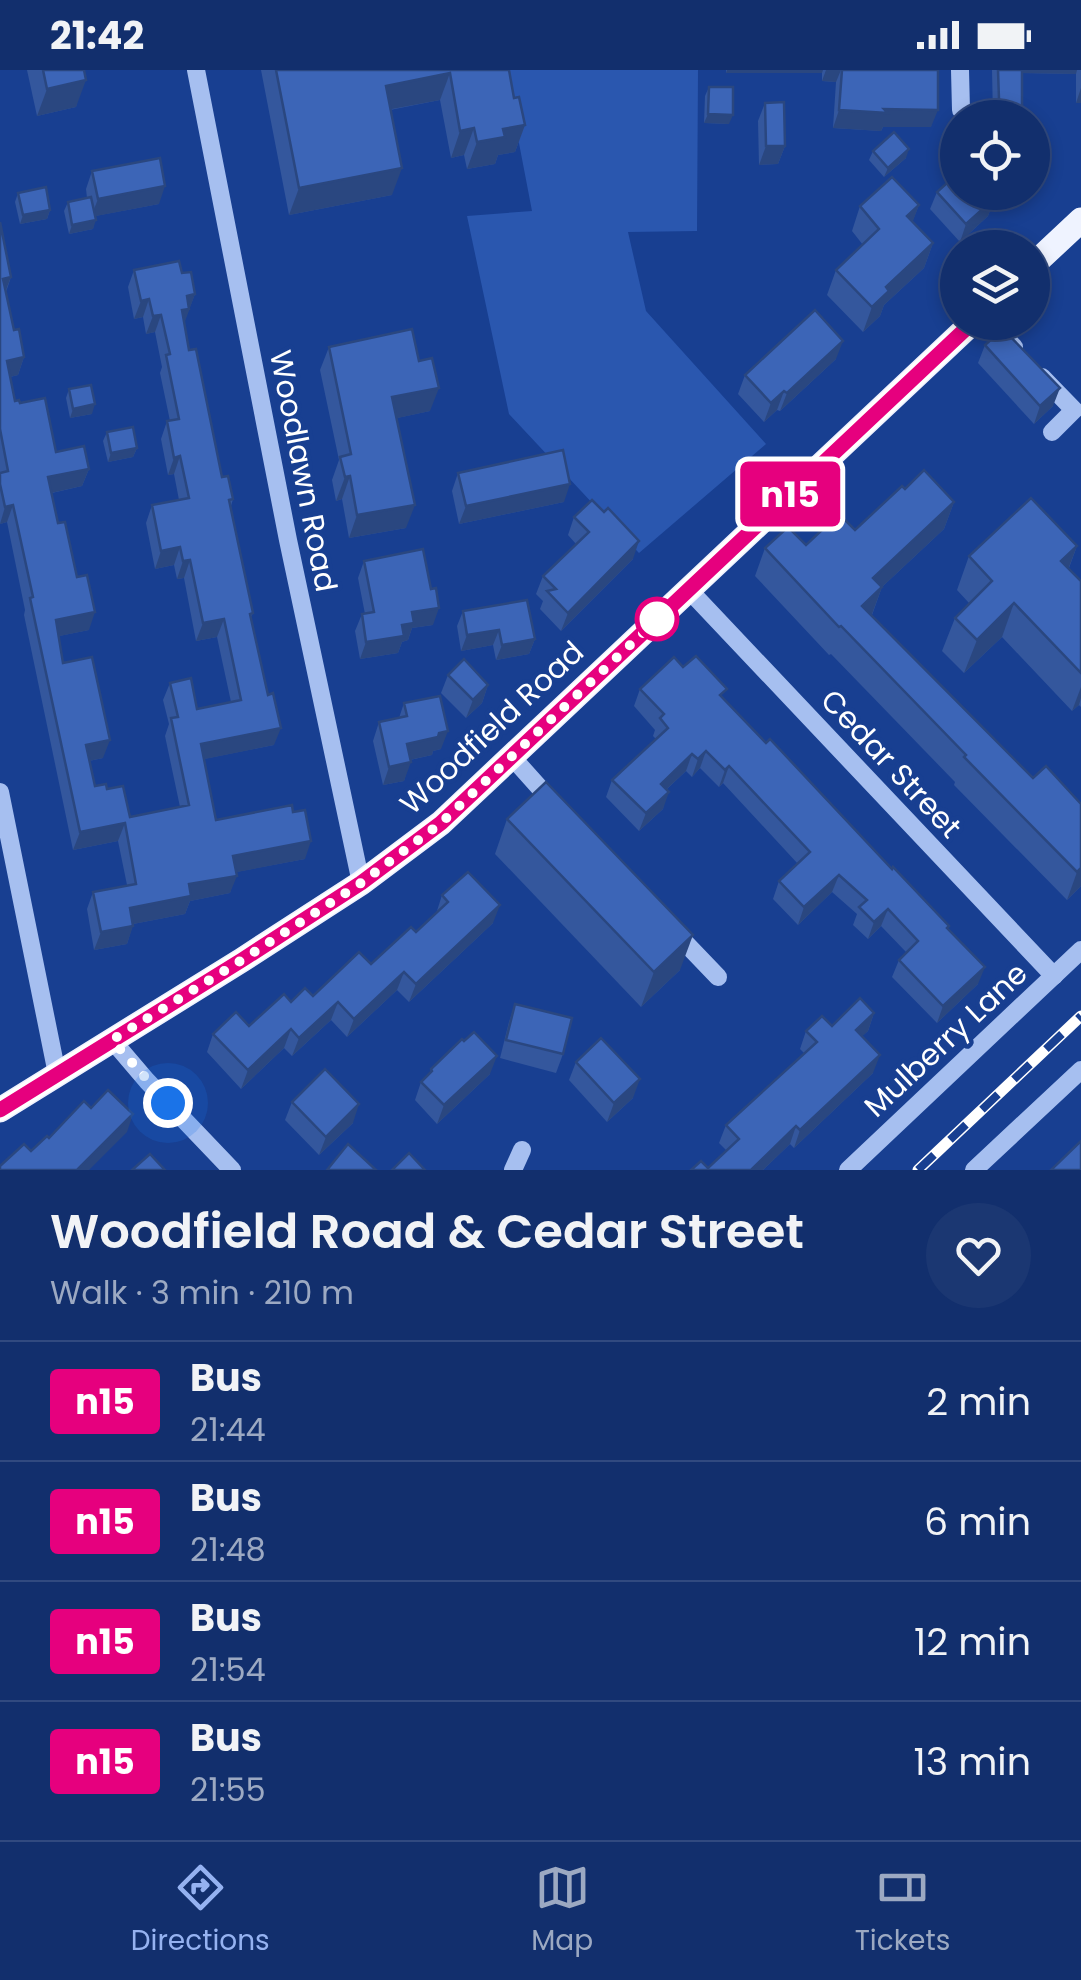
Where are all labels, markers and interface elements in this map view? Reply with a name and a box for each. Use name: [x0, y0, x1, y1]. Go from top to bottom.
text: 21:42: [50, 9, 144, 62]
map controls: [940, 100, 1050, 340]
button: locate: [940, 100, 1050, 210]
button: layers: [940, 230, 1050, 340]
street label: Woodlawn Road: [259, 346, 348, 595]
line badge: n15: [732, 462, 848, 526]
text: n15: [760, 470, 820, 519]
unlabelled marker: [636, 598, 678, 640]
street label: Woodfield Road: [390, 631, 593, 824]
street label: Cedar Street: [811, 680, 972, 848]
street label: Mulberry Lane: [854, 952, 1037, 1127]
your location: [143, 1078, 193, 1128]
text: Woodfield Road & Cedar Street: [50, 1198, 804, 1265]
button: heart: [926, 1203, 1031, 1308]
text: Walk · 3 min · 210 m: [50, 1270, 354, 1315]
text: Bus: [190, 1351, 262, 1404]
text: 2 min: [926, 1375, 1031, 1428]
text: n15: [75, 1377, 135, 1426]
text: 21:44: [190, 1407, 266, 1452]
text: Bus: [190, 1471, 262, 1524]
text: 6 min: [924, 1495, 1031, 1548]
text: n15: [75, 1497, 135, 1546]
text: 21:48: [190, 1527, 266, 1572]
text: Bus: [190, 1591, 262, 1644]
text: 12 min: [914, 1615, 1031, 1668]
text: n15: [75, 1617, 135, 1666]
text: 21:54: [190, 1647, 266, 1692]
text: Bus: [190, 1711, 262, 1764]
text: 13 min: [914, 1735, 1031, 1788]
text: n15: [75, 1737, 135, 1786]
text: 21:55: [190, 1767, 266, 1812]
tab: Directions: [131, 1860, 270, 1962]
tab: Map: [531, 1860, 593, 1962]
tab: Tickets: [855, 1860, 950, 1962]

